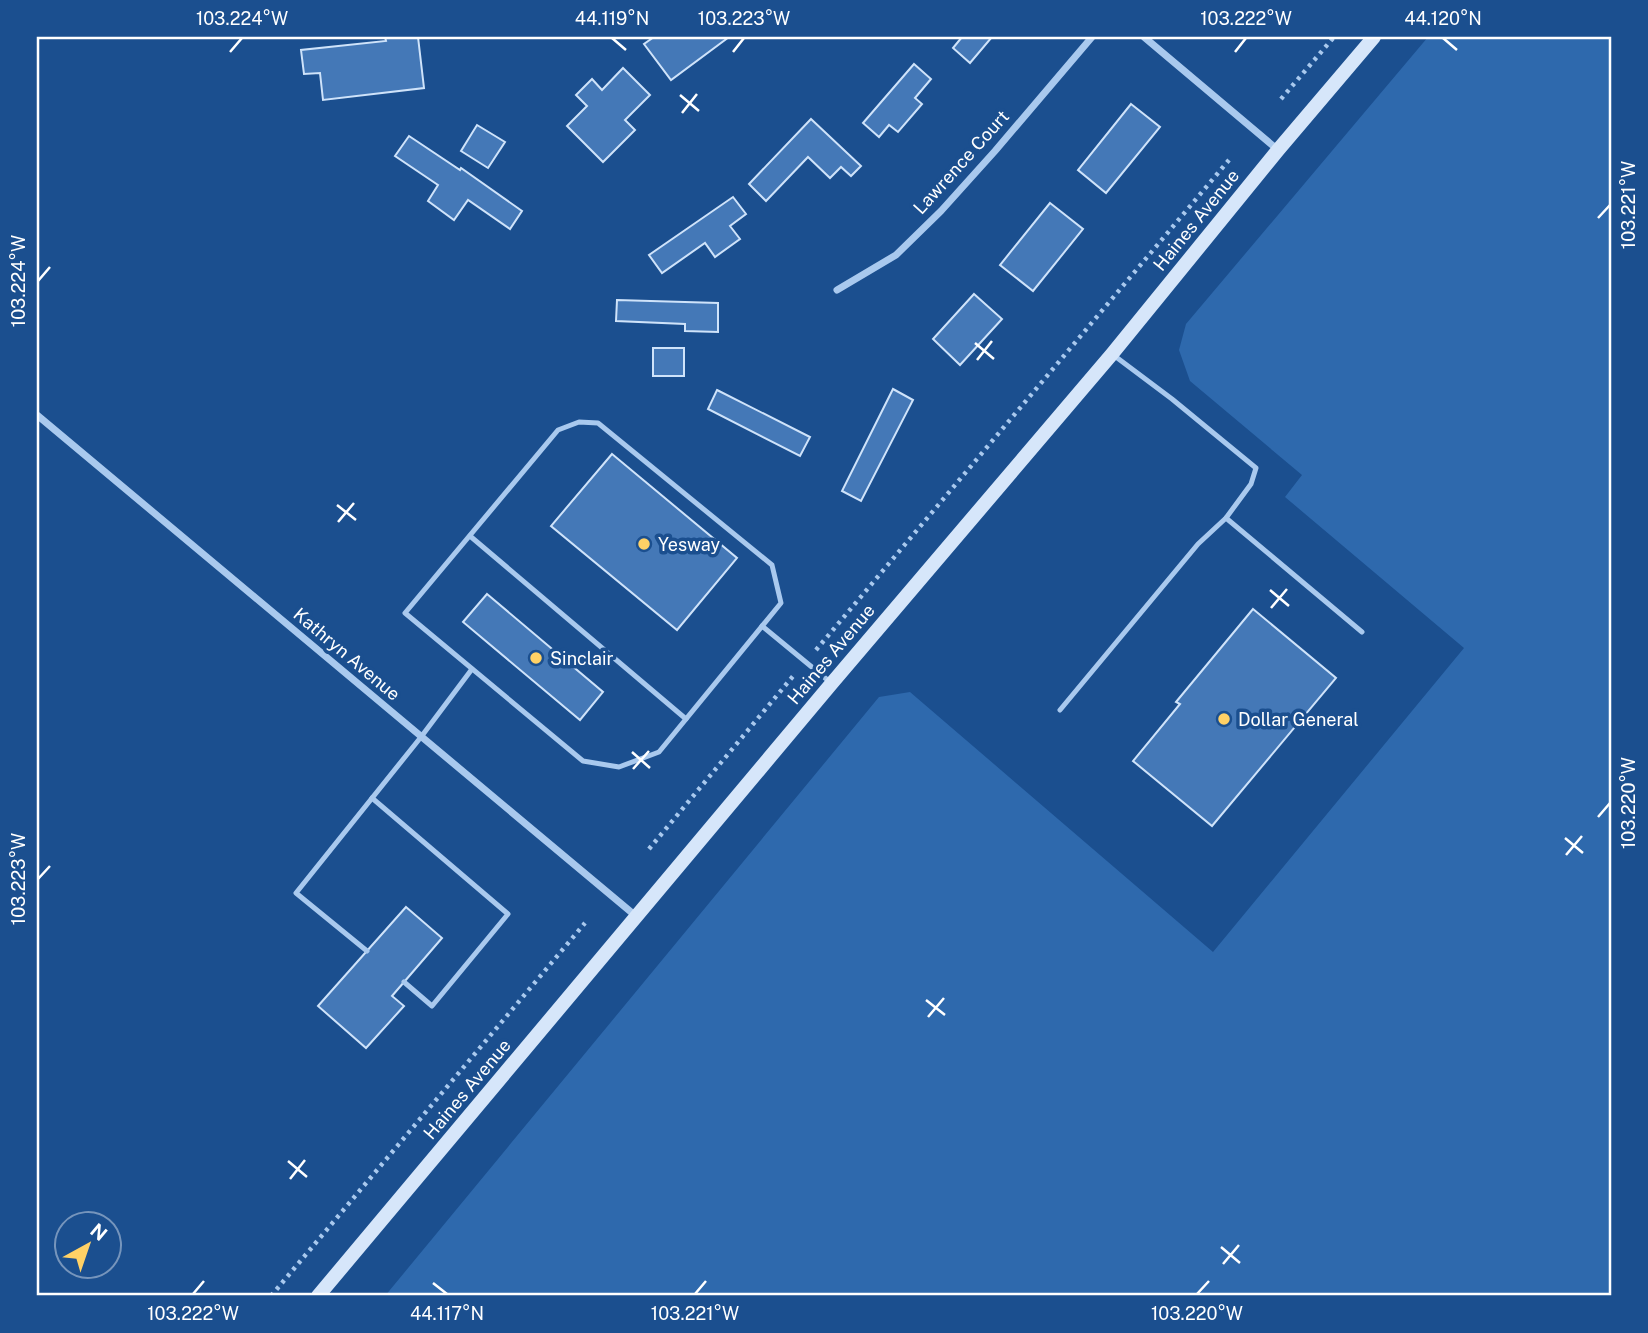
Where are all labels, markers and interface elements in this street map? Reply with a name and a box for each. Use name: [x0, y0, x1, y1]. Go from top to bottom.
text: 103.224°W: [196, 8, 288, 29]
text: 44.119°N: [575, 8, 649, 29]
text: 103.223°W: [698, 8, 790, 29]
text: 103.222°W: [1200, 8, 1292, 29]
text: 44.120°N: [1404, 8, 1482, 29]
street label: Lawrence Court: [909, 106, 1013, 218]
text: 103.221°W: [1618, 161, 1639, 249]
street label: Haines Avenue: [1149, 165, 1243, 275]
text: 103.224°W: [8, 235, 29, 327]
place label: Yesway: [658, 534, 720, 555]
marker: Yesway: [636, 536, 652, 552]
street label: Haines Avenue: [783, 600, 879, 708]
street label: Kathryn Avenue: [289, 603, 405, 705]
place label: Sinclair: [550, 648, 614, 669]
marker: Sinclair: [528, 650, 544, 666]
place label: Dollar General: [1238, 709, 1359, 730]
marker: Dollar General: [1216, 711, 1232, 727]
text: 103.220°W: [1618, 757, 1639, 849]
text: 103.223°W: [8, 833, 29, 925]
street label: Haines Avenue: [419, 1035, 515, 1143]
north arrow: [52, 1210, 122, 1280]
text: N: [86, 1219, 112, 1245]
text: 103.222°W: [147, 1303, 239, 1324]
text: 44.117°N: [410, 1303, 484, 1324]
text: 103.221°W: [651, 1303, 739, 1324]
text: 103.220°W: [1151, 1303, 1243, 1324]

